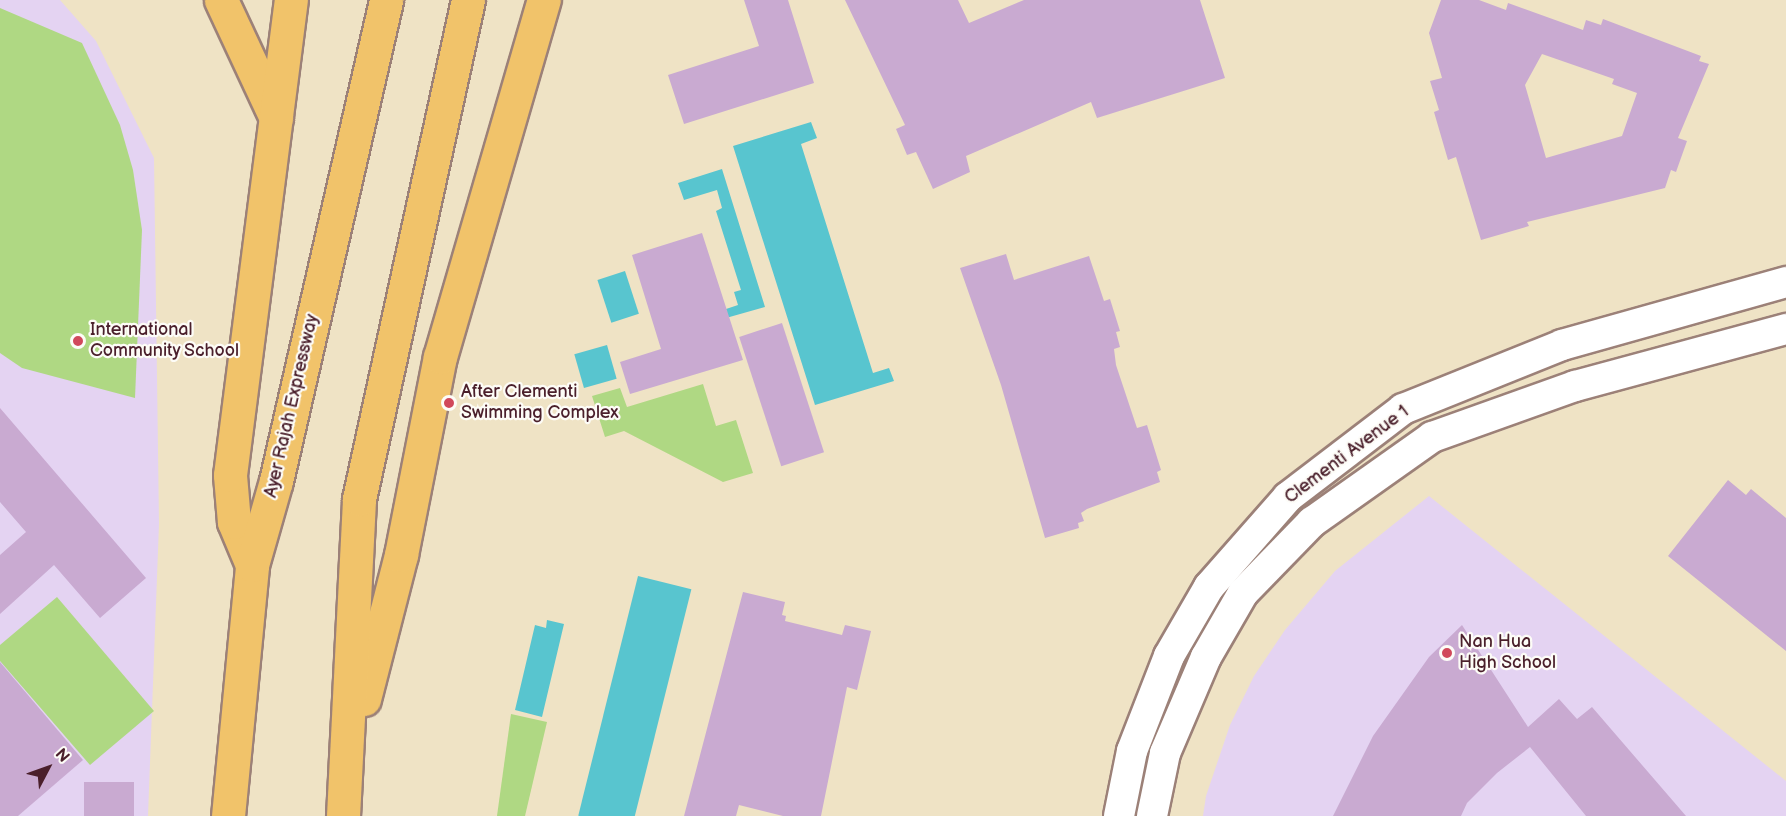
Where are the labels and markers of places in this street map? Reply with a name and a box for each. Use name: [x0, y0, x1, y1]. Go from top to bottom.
place label: International Community School: [90, 320, 240, 362]
marker: International Community School: [71, 334, 85, 348]
place label: After Clementi Swimming Complex: [461, 382, 619, 424]
marker: After Clementi Swimming Complex: [442, 396, 456, 410]
place label: Nan Hua High School: [1459, 632, 1556, 674]
marker: Nan Hua High School: [1440, 646, 1454, 660]

